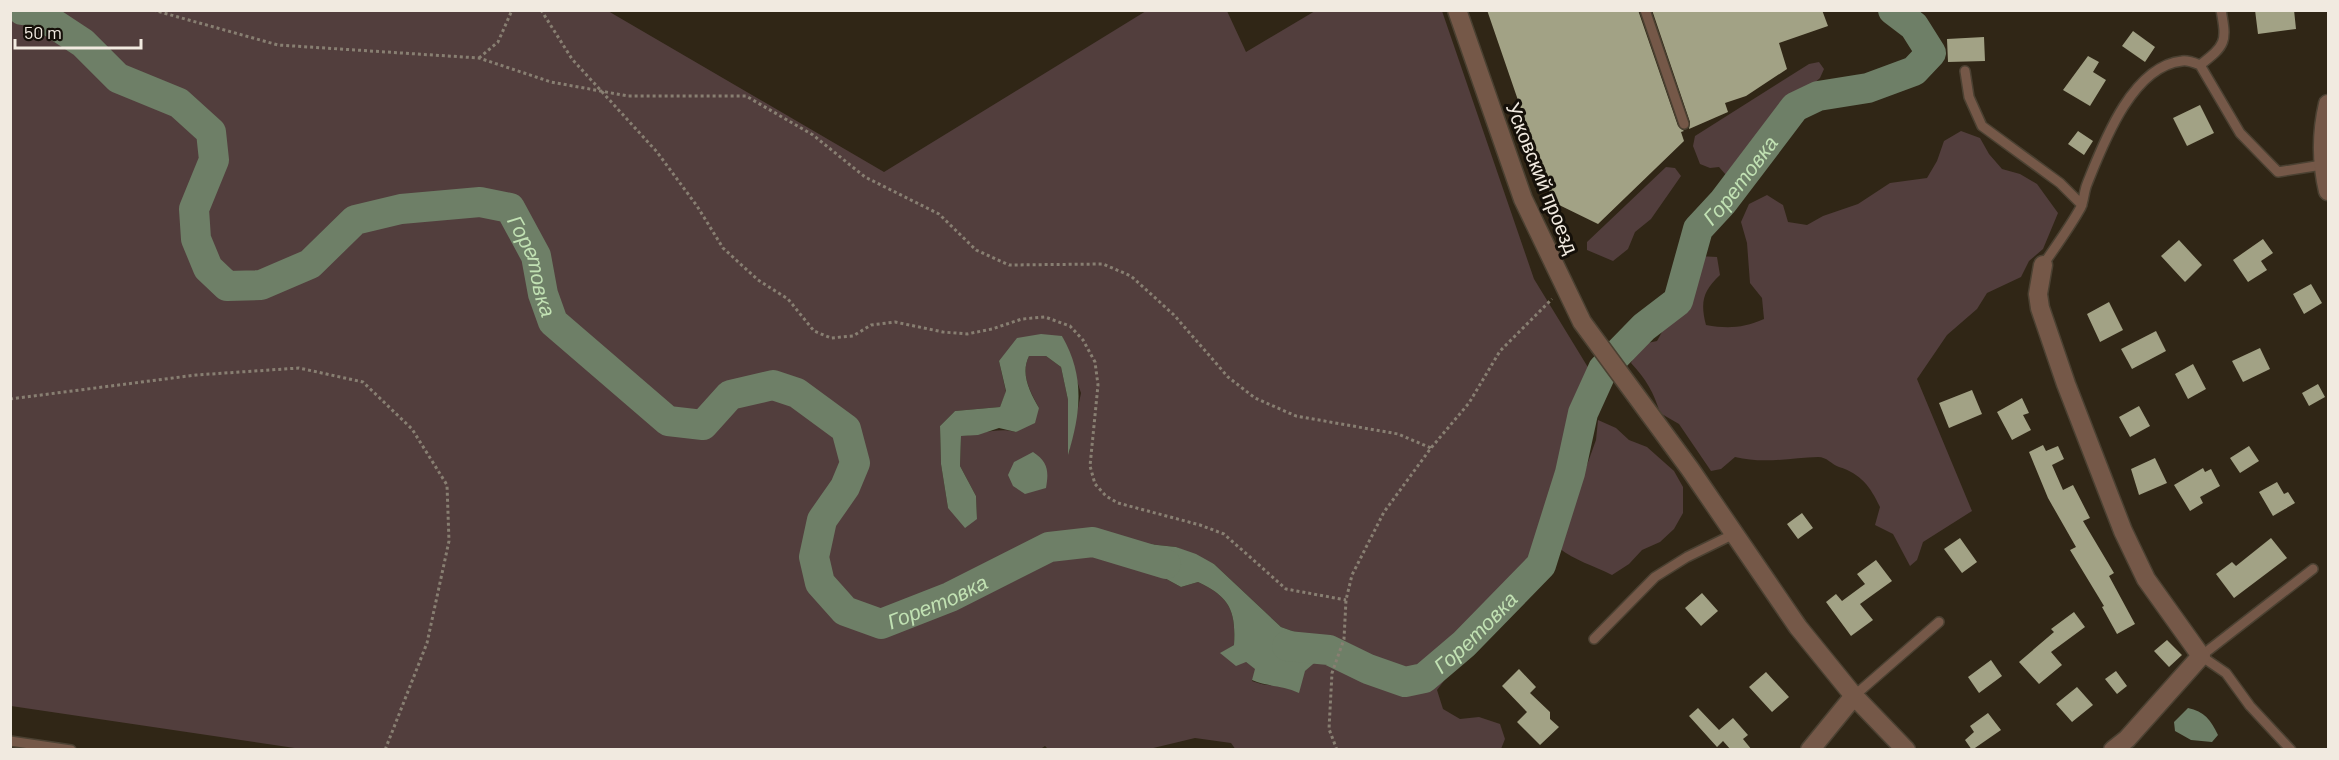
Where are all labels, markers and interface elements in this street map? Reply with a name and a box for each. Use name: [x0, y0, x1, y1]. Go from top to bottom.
scale bar: [15, 12, 141, 50]
text: 50 m: [24, 21, 62, 43]
street label: Усковский проезд: [1502, 99, 1584, 257]
water label: Горетовка: [1696, 130, 1782, 229]
water label: Горетовка: [504, 210, 562, 320]
water label: Горетовка: [883, 568, 991, 633]
water label: Горетовка: [1428, 585, 1522, 677]

